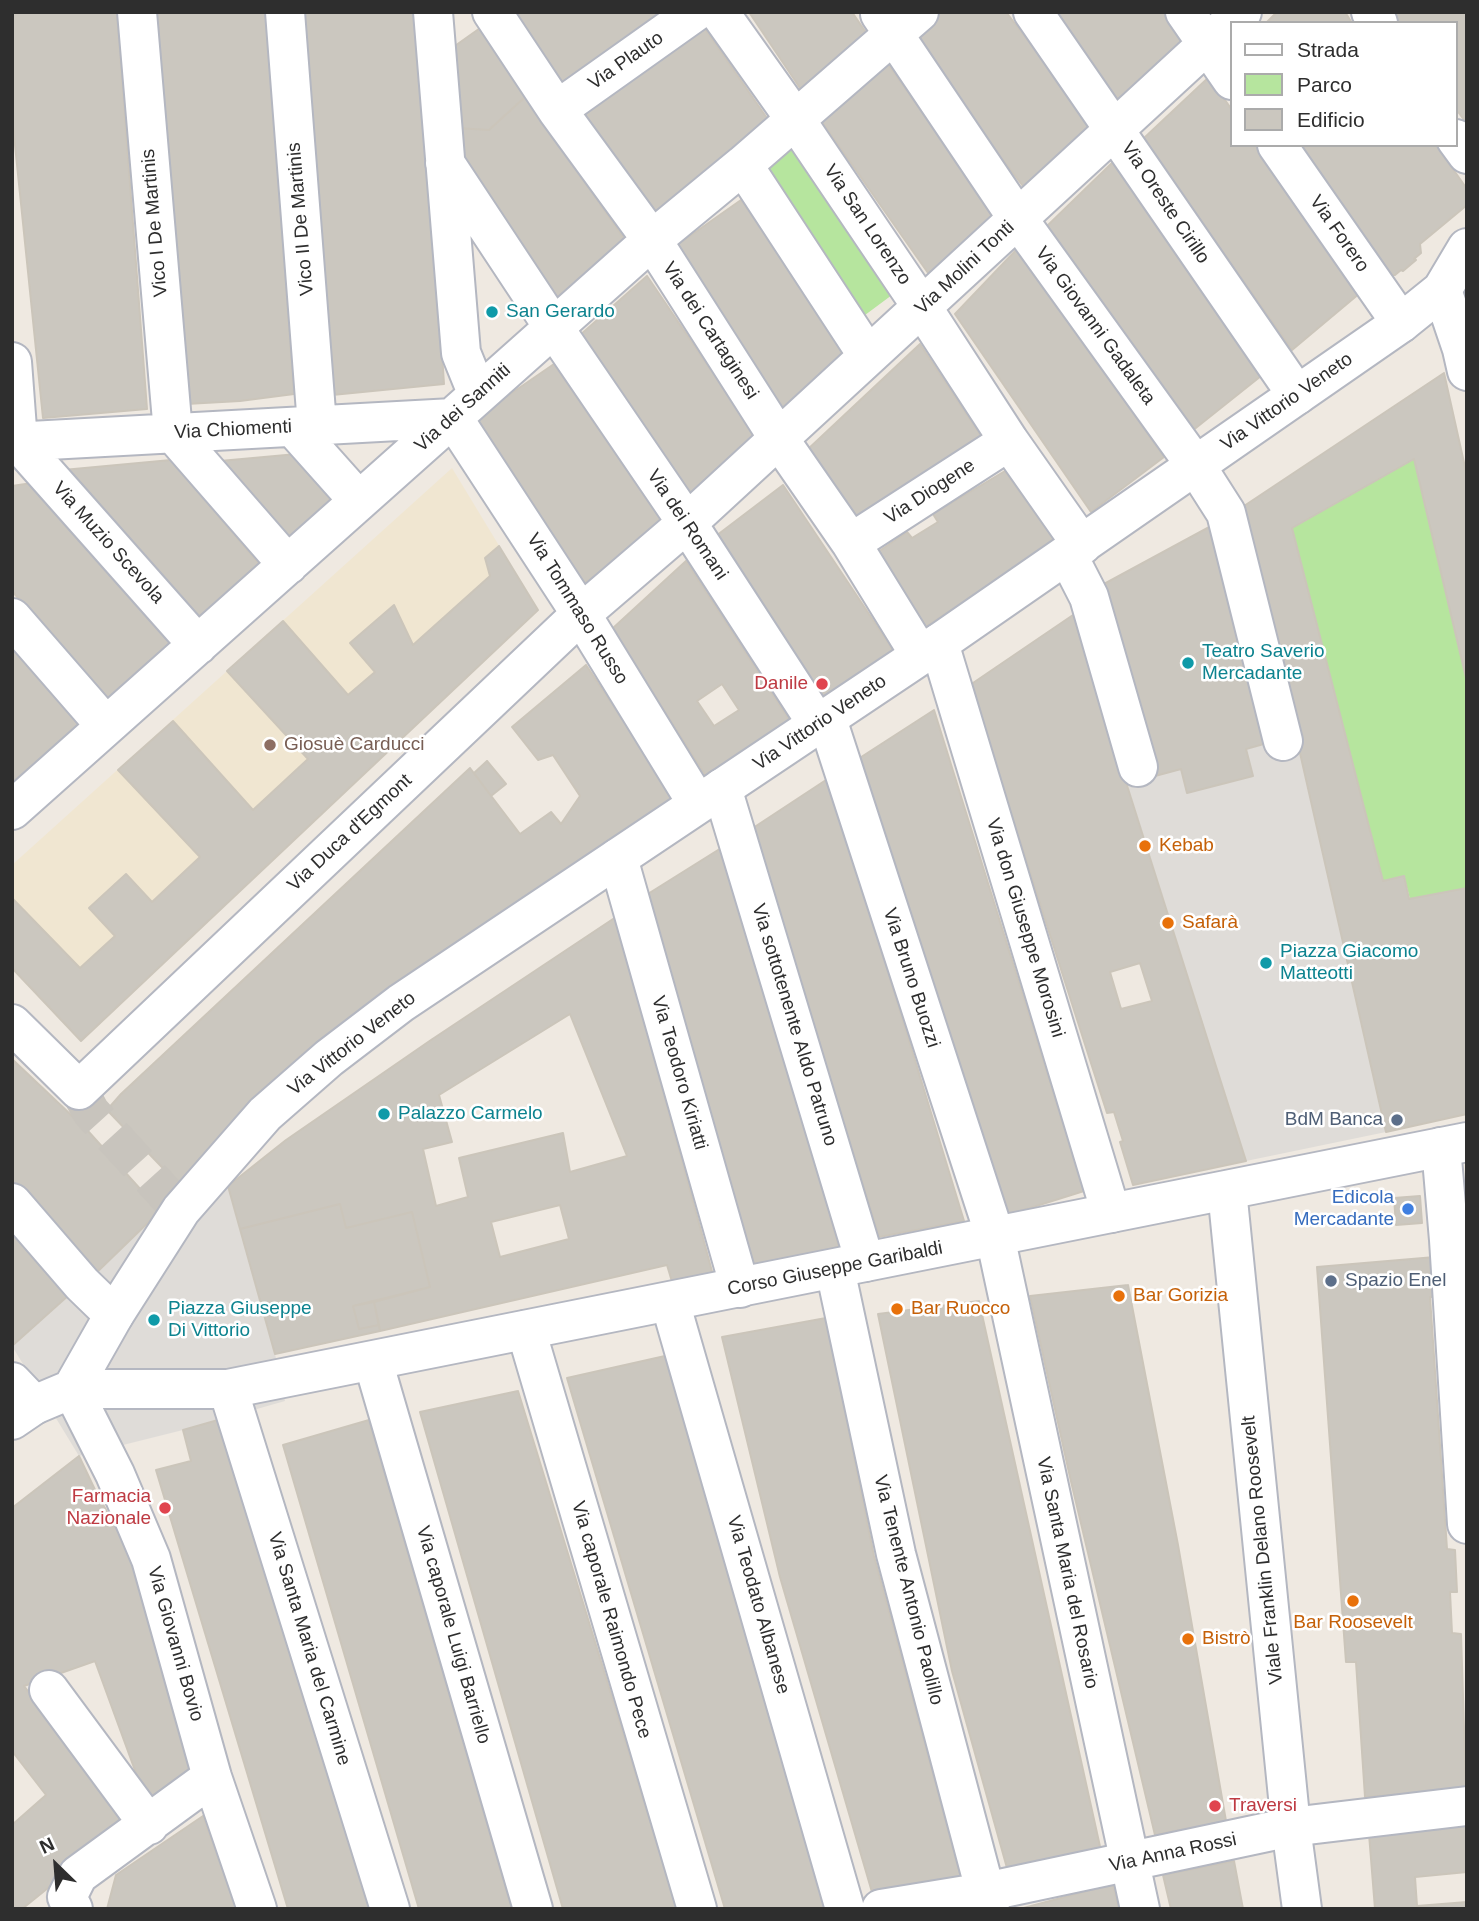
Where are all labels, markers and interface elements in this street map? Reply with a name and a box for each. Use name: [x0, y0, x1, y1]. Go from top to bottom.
legend: [1230, 21, 1458, 147]
street label: Via Plauto: [584, 27, 668, 95]
text: Strada: [1297, 38, 1359, 61]
text: Parco: [1297, 73, 1352, 96]
text: Edificio: [1297, 108, 1365, 131]
street label: Via Oreste Cirillo: [1116, 138, 1214, 268]
street label: Vico II De Martinis: [283, 141, 319, 297]
street label: Vico I De Martinis: [137, 148, 173, 298]
street label: Via San Lorenzo: [818, 161, 916, 289]
street label: Via Forero: [1304, 191, 1374, 277]
street label: Via Molini Tonti: [911, 216, 1019, 320]
street label: Via Giovanni Gadaleta: [1030, 243, 1160, 409]
street label: Via dei Cartaginesi: [657, 258, 763, 404]
place label: San Gerardo: [506, 301, 615, 323]
marker: San Gerardo: [484, 304, 500, 320]
street label: Via Vittorio Veneto: [1217, 348, 1357, 456]
street label: Via dei Sanniti: [410, 359, 516, 457]
street label: Via Chiomenti: [174, 416, 292, 444]
street label: Via Diogene: [881, 454, 979, 530]
street label: Via dei Romani: [642, 465, 732, 585]
street label: Via Muzio Scevola: [47, 477, 169, 609]
street label: Via Tommaso Russo: [521, 529, 633, 689]
place label: Teatro Saverio Mercadante: [1202, 641, 1325, 685]
marker: Teatro Saverio Mercadante: [1180, 655, 1196, 671]
street label: Via Vittorio Veneto: [749, 670, 891, 776]
place label: Danile: [754, 673, 808, 695]
marker: Danile: [814, 676, 830, 692]
place label: Giosuè Carducci: [284, 734, 424, 756]
marker: Giosuè Carducci: [262, 737, 278, 753]
street label: Via Duca d'Egmont: [283, 770, 417, 896]
street label: Via don Giuseppe Morosini: [981, 816, 1069, 1040]
place label: Kebab: [1159, 835, 1214, 857]
marker: Kebab: [1137, 838, 1153, 854]
street label: Via sottotenente Aldo Patruno: [746, 901, 842, 1149]
street label: Via Bruno Buozzi: [878, 905, 944, 1051]
place label: Safarà: [1182, 912, 1238, 934]
marker: Safarà: [1160, 915, 1176, 931]
place label: Piazza Giacomo Matteotti: [1280, 941, 1418, 985]
marker: Piazza Giacomo Matteotti: [1258, 955, 1274, 971]
street label: Via Vittorio Veneto: [284, 987, 420, 1101]
street label: Via Teodoro Kiriatti: [646, 993, 712, 1153]
place label: Palazzo Carmelo: [398, 1103, 543, 1125]
marker: Palazzo Carmelo: [376, 1106, 392, 1122]
place label: BdM Banca: [1285, 1109, 1383, 1131]
marker: BdM Banca: [1389, 1112, 1405, 1128]
place label: Edicola Mercadante: [1294, 1187, 1394, 1231]
marker: Edicola Mercadante: [1400, 1201, 1416, 1217]
street label: Corso Giuseppe Garibaldi: [726, 1237, 944, 1301]
place label: Spazio Enel: [1345, 1270, 1446, 1292]
marker: Spazio Enel: [1323, 1273, 1339, 1289]
place label: Bar Gorizia: [1133, 1285, 1228, 1307]
marker: Bar Gorizia: [1111, 1288, 1127, 1304]
place label: Piazza Giuseppe Di Vittorio: [168, 1298, 312, 1342]
place label: Bar Ruocco: [911, 1298, 1010, 1320]
marker: Bar Ruocco: [889, 1301, 905, 1317]
marker: Piazza Giuseppe Di Vittorio: [146, 1312, 162, 1328]
street label: Viale Franklin Delano Roosevelt: [1238, 1415, 1288, 1685]
street label: Via Santa Maria del Rosario: [1031, 1455, 1103, 1691]
street label: Via Tenente Antonio Paolillo: [868, 1473, 948, 1707]
place label: Farmacia Nazionale: [67, 1486, 151, 1530]
street label: Via caporale Raimondo Pece: [566, 1499, 656, 1741]
marker: Farmacia Nazionale: [157, 1500, 173, 1516]
street label: Via Teodato Albanese: [722, 1513, 794, 1697]
street label: Via caporale Luigi Barriello: [411, 1523, 495, 1747]
street label: Via Santa Maria del Carmine: [263, 1530, 355, 1768]
street label: Via Giovanni Bovio: [142, 1564, 208, 1724]
marker: Bar Roosevelt: [1345, 1593, 1361, 1609]
place label: Bar Roosevelt: [1293, 1612, 1413, 1634]
place label: Bistrò: [1202, 1628, 1251, 1650]
marker: Bistrò: [1180, 1631, 1196, 1647]
place label: Traversi: [1229, 1795, 1297, 1817]
marker: Traversi: [1207, 1798, 1223, 1814]
street label: Via Anna Rossi: [1107, 1828, 1239, 1878]
north arrow: [21, 1830, 91, 1900]
text: N: [36, 1833, 58, 1858]

